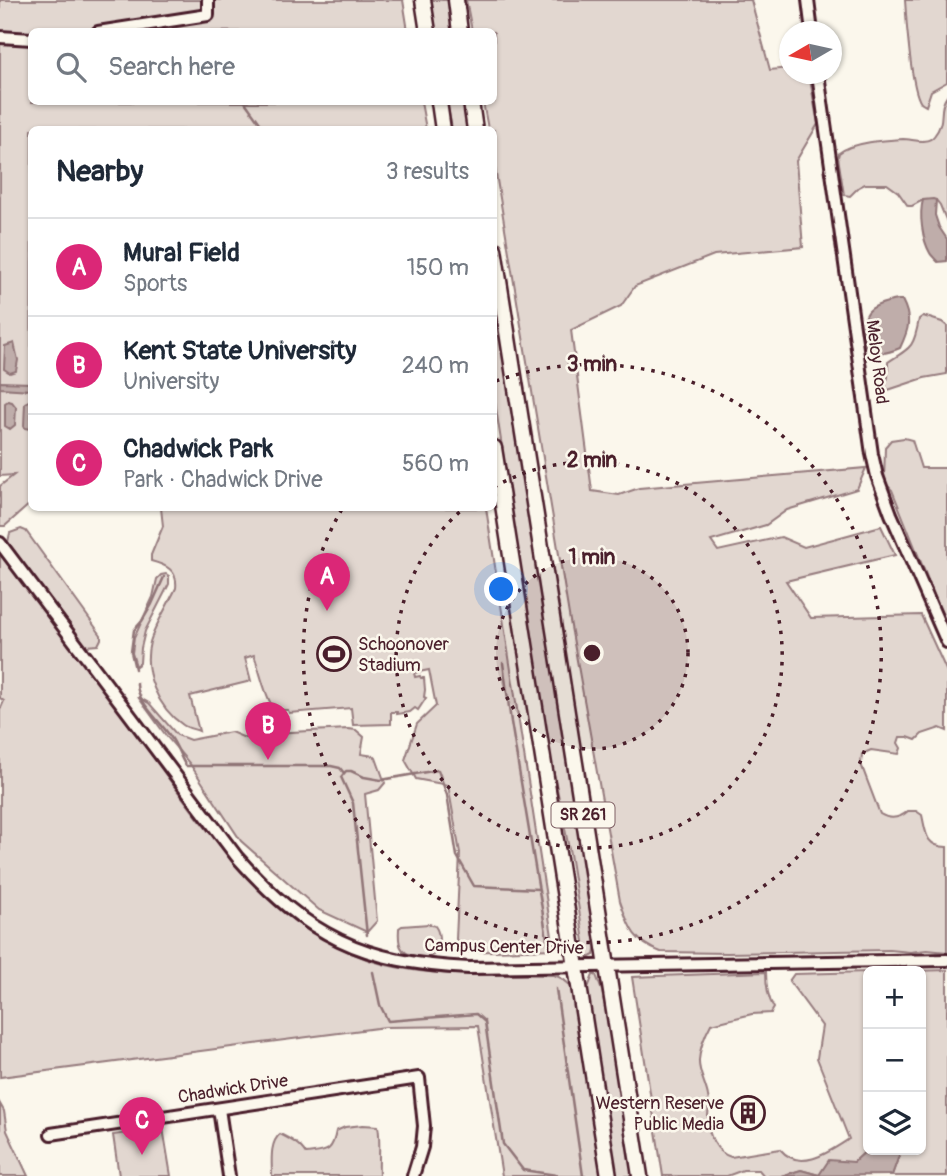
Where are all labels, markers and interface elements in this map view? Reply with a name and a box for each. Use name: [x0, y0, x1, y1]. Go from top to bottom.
north arrow: [779, 21, 842, 84]
search box: [28, 28, 497, 105]
icon: search: [52, 48, 90, 86]
text: Search here: [108, 51, 235, 83]
text: Nearby: [56, 153, 143, 190]
text: 3 results: [386, 157, 469, 186]
text: Mural Field: [123, 237, 240, 269]
text: A: [72, 253, 86, 282]
text: 150 m: [406, 253, 469, 282]
text: Sports: [123, 269, 187, 298]
street label: Meloy Road: [860, 319, 894, 405]
text: Kent State University: [123, 335, 356, 367]
text: B: [72, 351, 86, 380]
text: 240 m: [402, 351, 469, 380]
text: 3 min: [567, 351, 617, 378]
text: University: [123, 367, 219, 396]
text: Chadwick Park: [123, 433, 273, 465]
text: 2 min: [567, 447, 617, 474]
text: C: [72, 449, 86, 478]
text: 560 m: [402, 449, 469, 478]
text: Park · Chadwick Drive: [123, 465, 323, 494]
text: 1 min: [569, 544, 616, 571]
pin: A: [304, 553, 350, 611]
your location: [484, 572, 518, 606]
place label: Schoonover Stadium: [358, 633, 449, 677]
sports icon: Schoonover Stadium: [315, 635, 353, 673]
centre of rings: [580, 641, 604, 665]
pin: B: [245, 702, 291, 760]
road number: SR 261: [552, 802, 614, 828]
street label: Campus Center Drive: [424, 934, 584, 960]
map controls: [863, 966, 926, 1155]
button: +: [863, 966, 926, 1029]
button: −: [863, 1029, 926, 1092]
street label: Chadwick Drive: [176, 1069, 290, 1109]
place label: Western Reserve Public Media: [595, 1092, 724, 1136]
button: layers: [863, 1092, 926, 1155]
building icon: Western Reserve Public Media: [729, 1094, 767, 1132]
pin: C: [119, 1097, 165, 1155]

